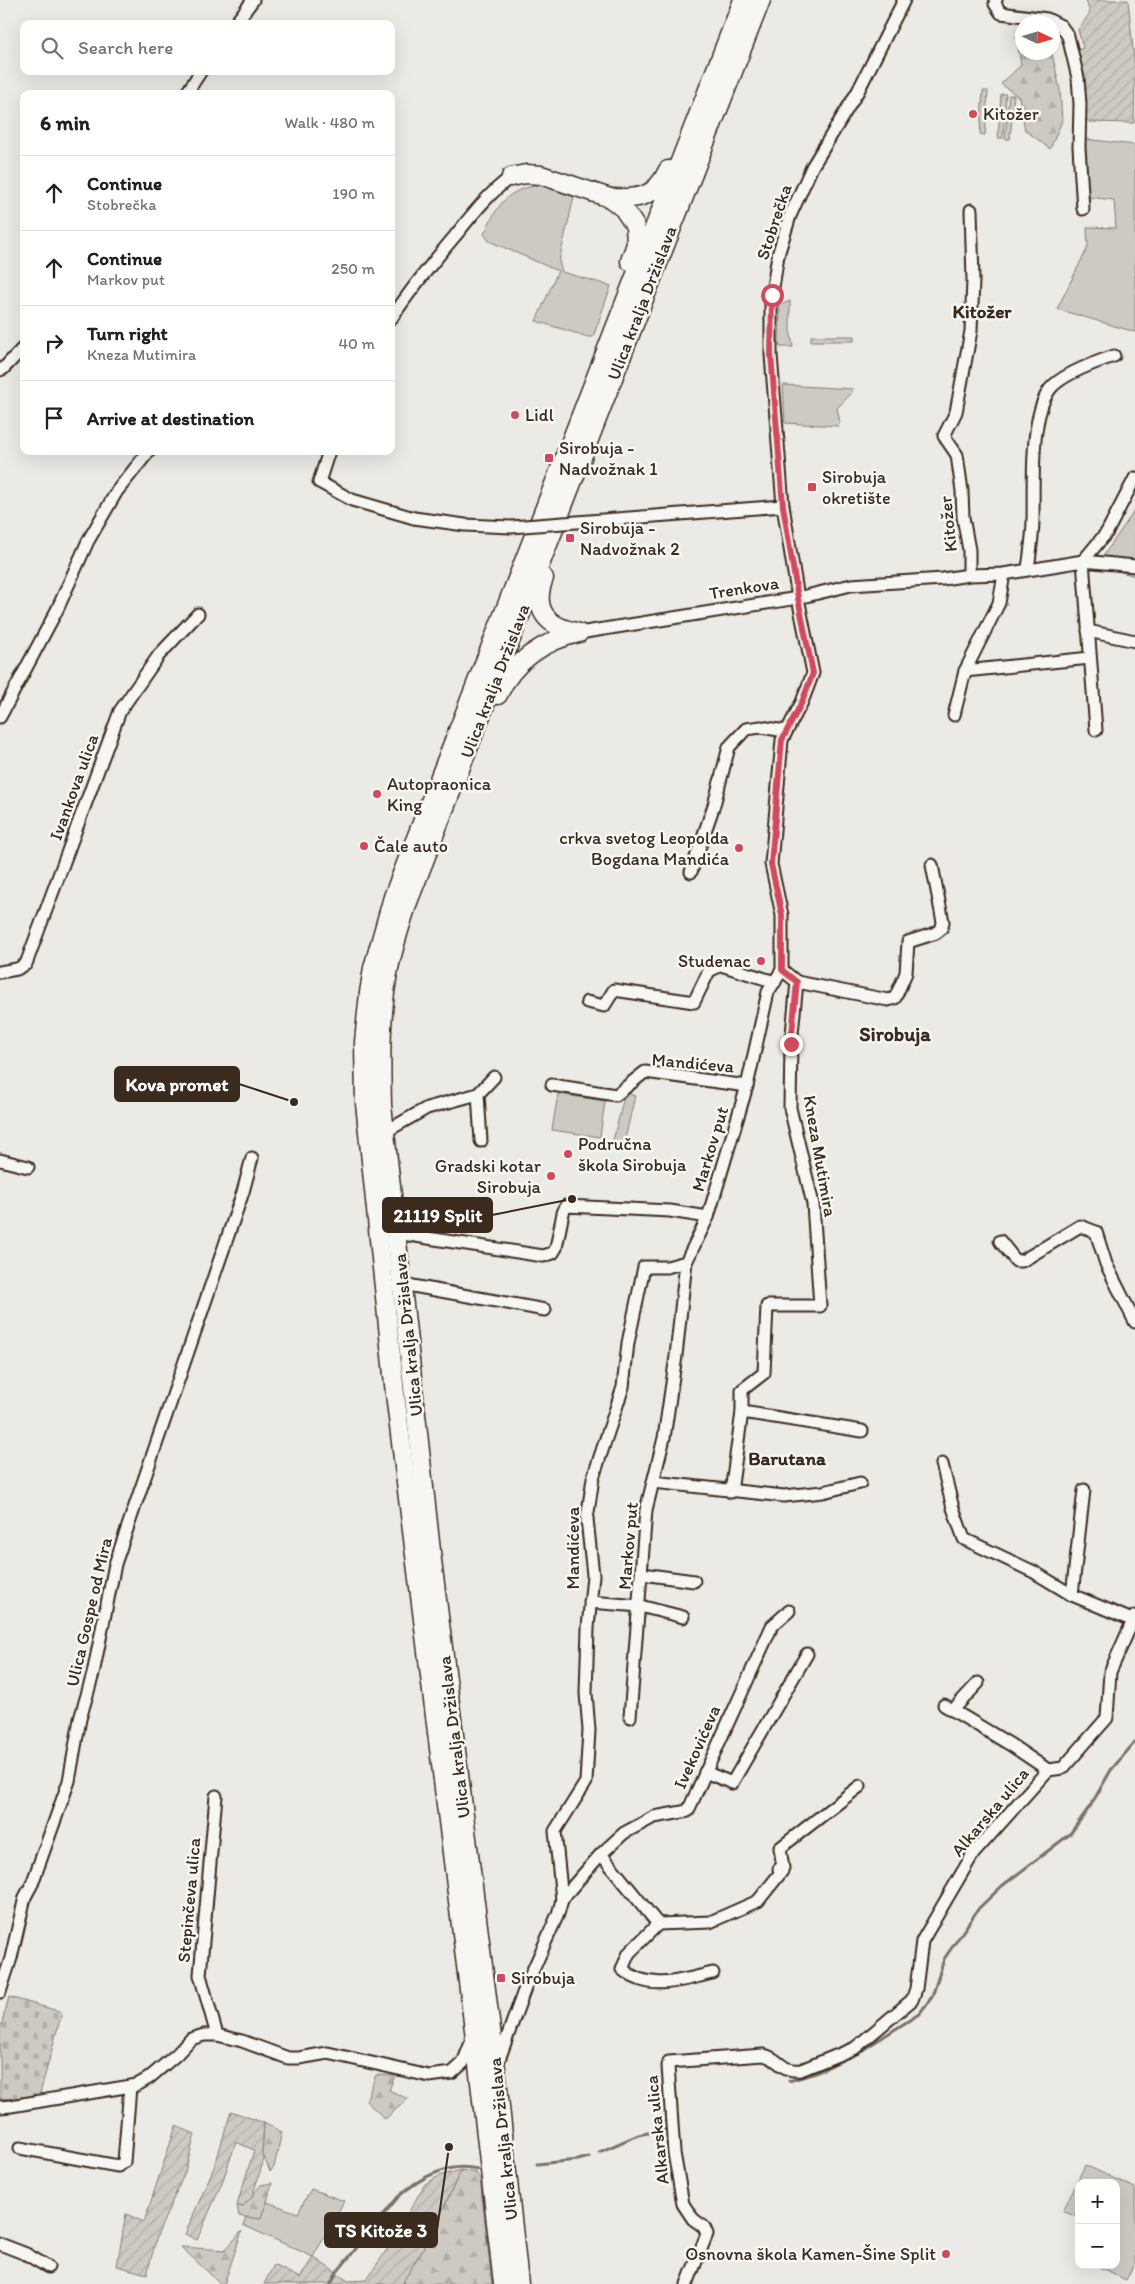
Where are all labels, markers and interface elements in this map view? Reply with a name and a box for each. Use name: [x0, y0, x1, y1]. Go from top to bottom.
north arrow: [1015, 15, 1060, 60]
search box: [20, 20, 395, 75]
icon: search: [38, 34, 66, 62]
text: Search here: [78, 36, 173, 59]
place label: Kitožer: [983, 103, 1039, 125]
marker: Kitožer: [967, 108, 979, 120]
text: 6 min: [40, 110, 90, 135]
text: Walk · 480 m: [285, 113, 375, 132]
text: Continue: [87, 172, 162, 195]
icon: ahead: [40, 179, 68, 207]
street label: Stobrečka: [751, 181, 797, 263]
text: 190 m: [332, 184, 375, 203]
text: Stobrečka: [87, 195, 157, 214]
street label: Ulica kralja Držislava: [602, 222, 682, 383]
text: Continue: [87, 247, 162, 270]
icon: ahead: [40, 254, 68, 282]
text: 250 m: [331, 259, 375, 278]
text: Markov put: [87, 270, 165, 289]
route start: [761, 284, 784, 307]
district label: Kitožer: [953, 300, 1012, 323]
text: Turn right: [87, 322, 168, 345]
icon: right: [40, 329, 68, 357]
text: 40 m: [338, 334, 375, 353]
text: Kneza Mutimira: [87, 345, 196, 364]
icon: arrive: [40, 404, 68, 432]
place label: Lidl: [525, 404, 554, 426]
text: Arrive at destination: [87, 407, 254, 430]
marker: Lidl: [509, 409, 521, 421]
place label: Sirobuja - Nadvožnak 1: [559, 437, 658, 480]
marker: Sirobuja - Nadvožnak 1: [543, 452, 555, 464]
place label: Sirobuja okretište: [822, 466, 891, 509]
marker: Sirobuja okretište: [806, 481, 818, 493]
street label: Kitožer: [934, 495, 962, 553]
place label: Sirobuja - Nadvožnak 2: [580, 517, 680, 560]
marker: Sirobuja - Nadvožnak 2: [564, 532, 576, 544]
street label: Trenkova: [708, 572, 781, 604]
street label: Ulica kralja Držislava: [455, 600, 535, 761]
street label: Ivankova ulica: [45, 730, 104, 843]
place label: Autopraonica King: [387, 773, 492, 816]
marker: Autopraonica King: [371, 788, 383, 800]
place label: crkva svetog Leopolda Bogdana Mandića: [559, 827, 730, 870]
place label: Čale auto: [374, 835, 448, 857]
marker: Čale auto: [358, 840, 370, 852]
marker: crkva svetog Leopolda Bogdana Mandića: [733, 842, 745, 854]
place label: Studenac: [678, 950, 751, 972]
marker: Studenac: [755, 955, 767, 967]
district label: Sirobuja: [859, 1022, 931, 1047]
route end: [780, 1033, 803, 1056]
street label: Mandićeva: [651, 1048, 736, 1078]
callout: Kova promet: [115, 1067, 239, 1101]
text: Kova promet: [126, 1073, 229, 1096]
street label: Kneza Mutimira: [798, 1094, 842, 1219]
street label: Markov put: [687, 1104, 733, 1194]
place label: Područna škola Sirobuja: [578, 1133, 687, 1176]
marker: Područna škola Sirobuja: [562, 1148, 574, 1160]
place label: Gradski kotar Sirobuja: [435, 1155, 542, 1198]
marker: Gradski kotar Sirobuja: [545, 1170, 557, 1182]
callout: 21119 Split: [383, 1198, 492, 1232]
text: 21119 Split: [394, 1204, 482, 1227]
street label: Ulica kralja Držislava: [388, 1252, 427, 1417]
district label: Barutana: [748, 1447, 827, 1470]
street label: Markov put: [613, 1501, 643, 1591]
street label: Mandićeva: [562, 1506, 584, 1589]
street label: Ulica Gospe od Mira: [61, 1535, 117, 1689]
street label: Ulica kralja Držislava: [433, 1654, 475, 1820]
street label: Ivekovićeva: [669, 1702, 725, 1792]
street label: Alkarska ulica: [946, 1763, 1034, 1861]
street label: Stepinčeva ulica: [173, 1836, 205, 1963]
place label: Sirobuja: [511, 1967, 576, 1989]
marker: Sirobuja: [495, 1972, 507, 1984]
street label: Ulica kralja Držislava: [483, 2056, 522, 2221]
street label: Alkarska ulica: [640, 2074, 674, 2186]
map controls: [1075, 2179, 1120, 2269]
button: +: [1075, 2179, 1120, 2224]
callout: TS Kitože 3: [325, 2213, 437, 2247]
text: TS Kitože 3: [334, 2219, 427, 2242]
button: −: [1075, 2224, 1120, 2269]
place label: Osnovna škola Kamen-Šine Split: [685, 2243, 936, 2265]
marker: Osnovna škola Kamen-Šine Split: [940, 2248, 952, 2260]

